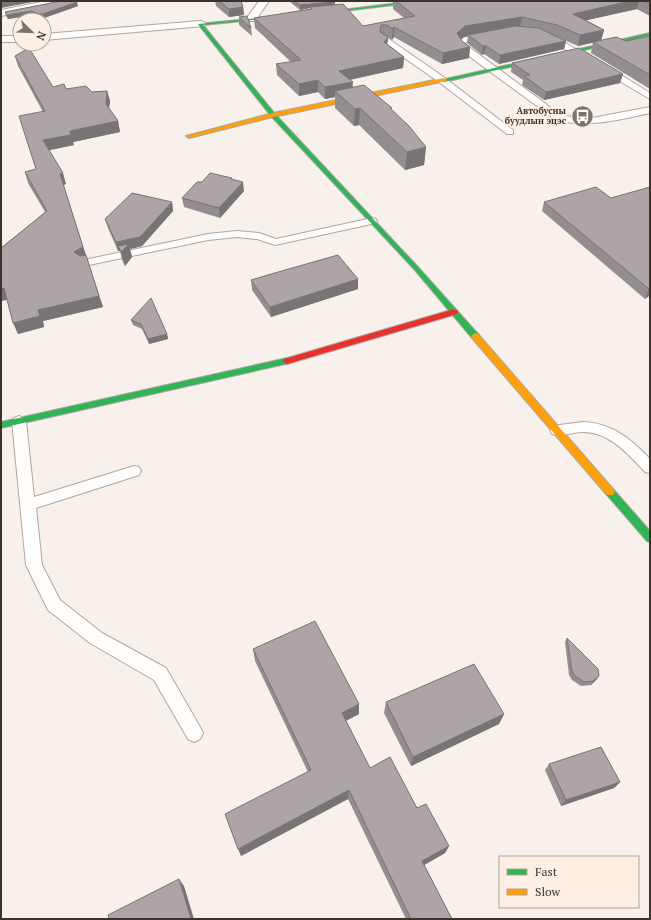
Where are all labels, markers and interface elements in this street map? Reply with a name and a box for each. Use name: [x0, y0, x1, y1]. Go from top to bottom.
north arrow: [12, 12, 52, 52]
text: N: [33, 29, 49, 43]
bus stop icon: Автобусны буудлын эцэс: [569, 103, 595, 129]
place label: Автобусны буудлын эцэс: [505, 105, 567, 127]
legend: [499, 856, 639, 908]
text: Fast: [535, 864, 558, 879]
text: Slow: [535, 884, 561, 899]

